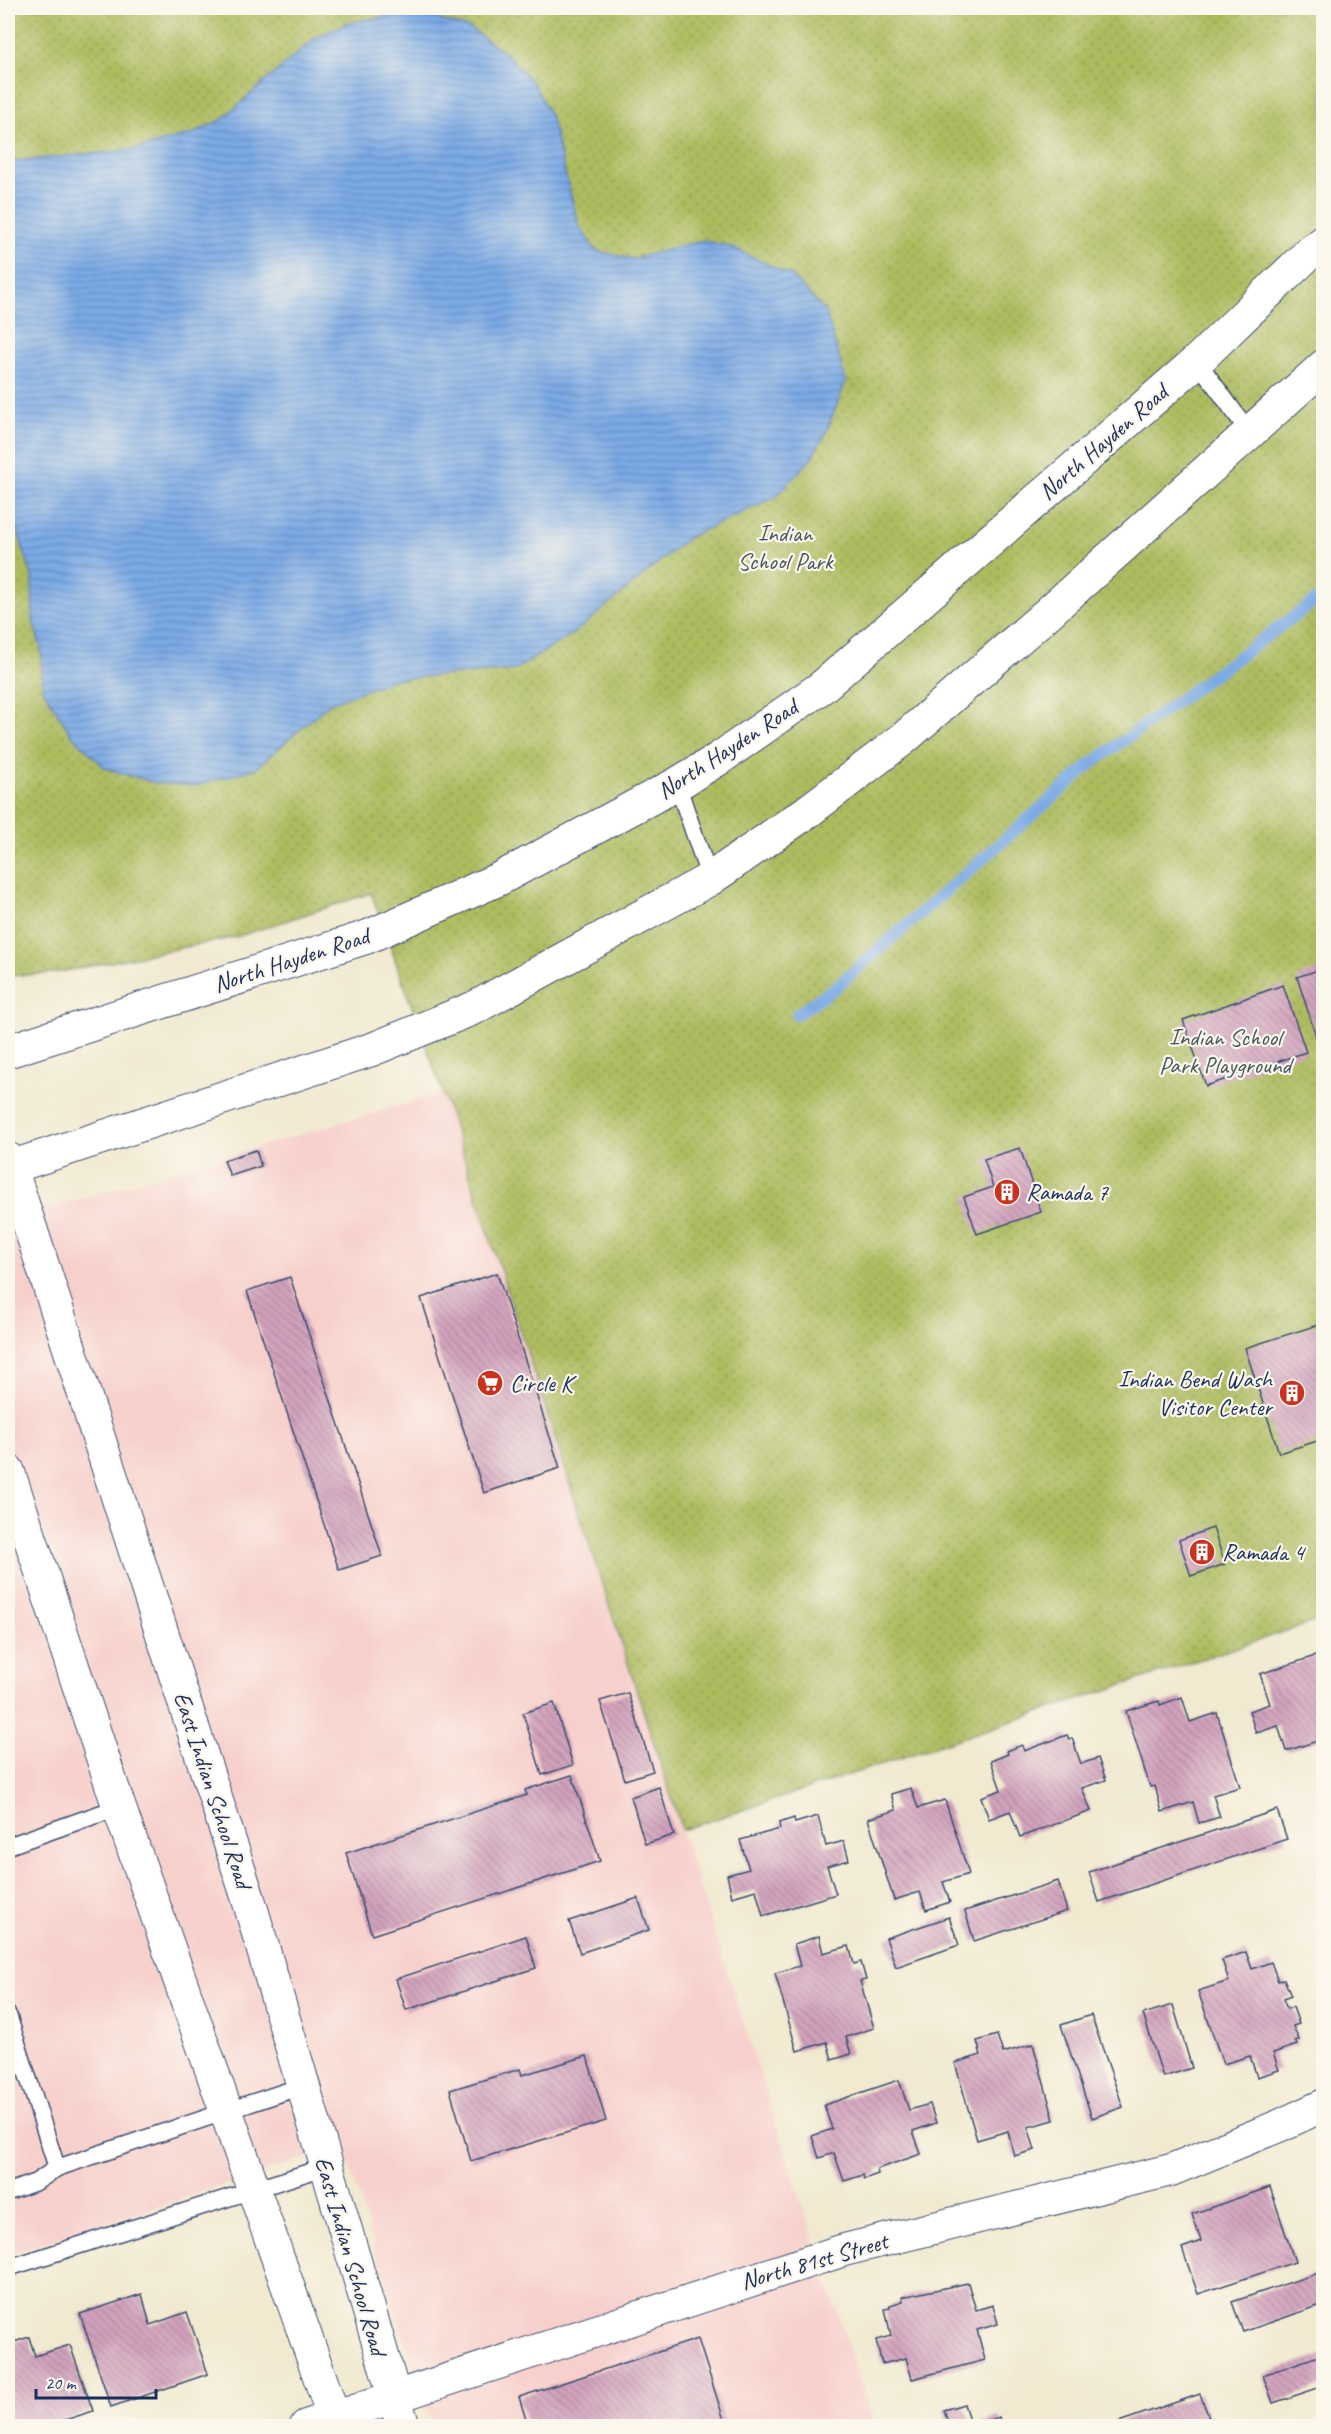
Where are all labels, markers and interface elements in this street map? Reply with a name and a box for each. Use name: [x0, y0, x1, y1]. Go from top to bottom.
street label: North Hayden Road: [1032, 375, 1176, 506]
park label: Indian School Park: [738, 518, 835, 576]
street label: North Hayden Road: [651, 690, 806, 806]
street label: North Hayden Road: [210, 920, 376, 999]
park label: Indian School Park Playground: [1159, 1022, 1294, 1080]
building icon: Ramada 7: [992, 1177, 1022, 1207]
place label: Ramada 7: [1026, 1177, 1109, 1207]
place label: Indian Bend Wash Visitor Center: [1118, 1364, 1274, 1422]
supermarket icon: Circle K: [475, 1368, 505, 1398]
place label: Circle K: [510, 1368, 578, 1398]
building icon: Indian Bend Wash Visitor Center: [1277, 1378, 1307, 1408]
building icon: Ramada 4: [1187, 1537, 1217, 1567]
place label: Ramada 4: [1222, 1537, 1306, 1567]
street label: East Indian School Road: [167, 1688, 260, 1895]
street label: East Indian School Road: [308, 2154, 395, 2362]
street label: North 81st Street: [737, 2225, 893, 2296]
scale bar: [36, 2362, 156, 2400]
text: 20 m: [45, 2372, 78, 2394]

